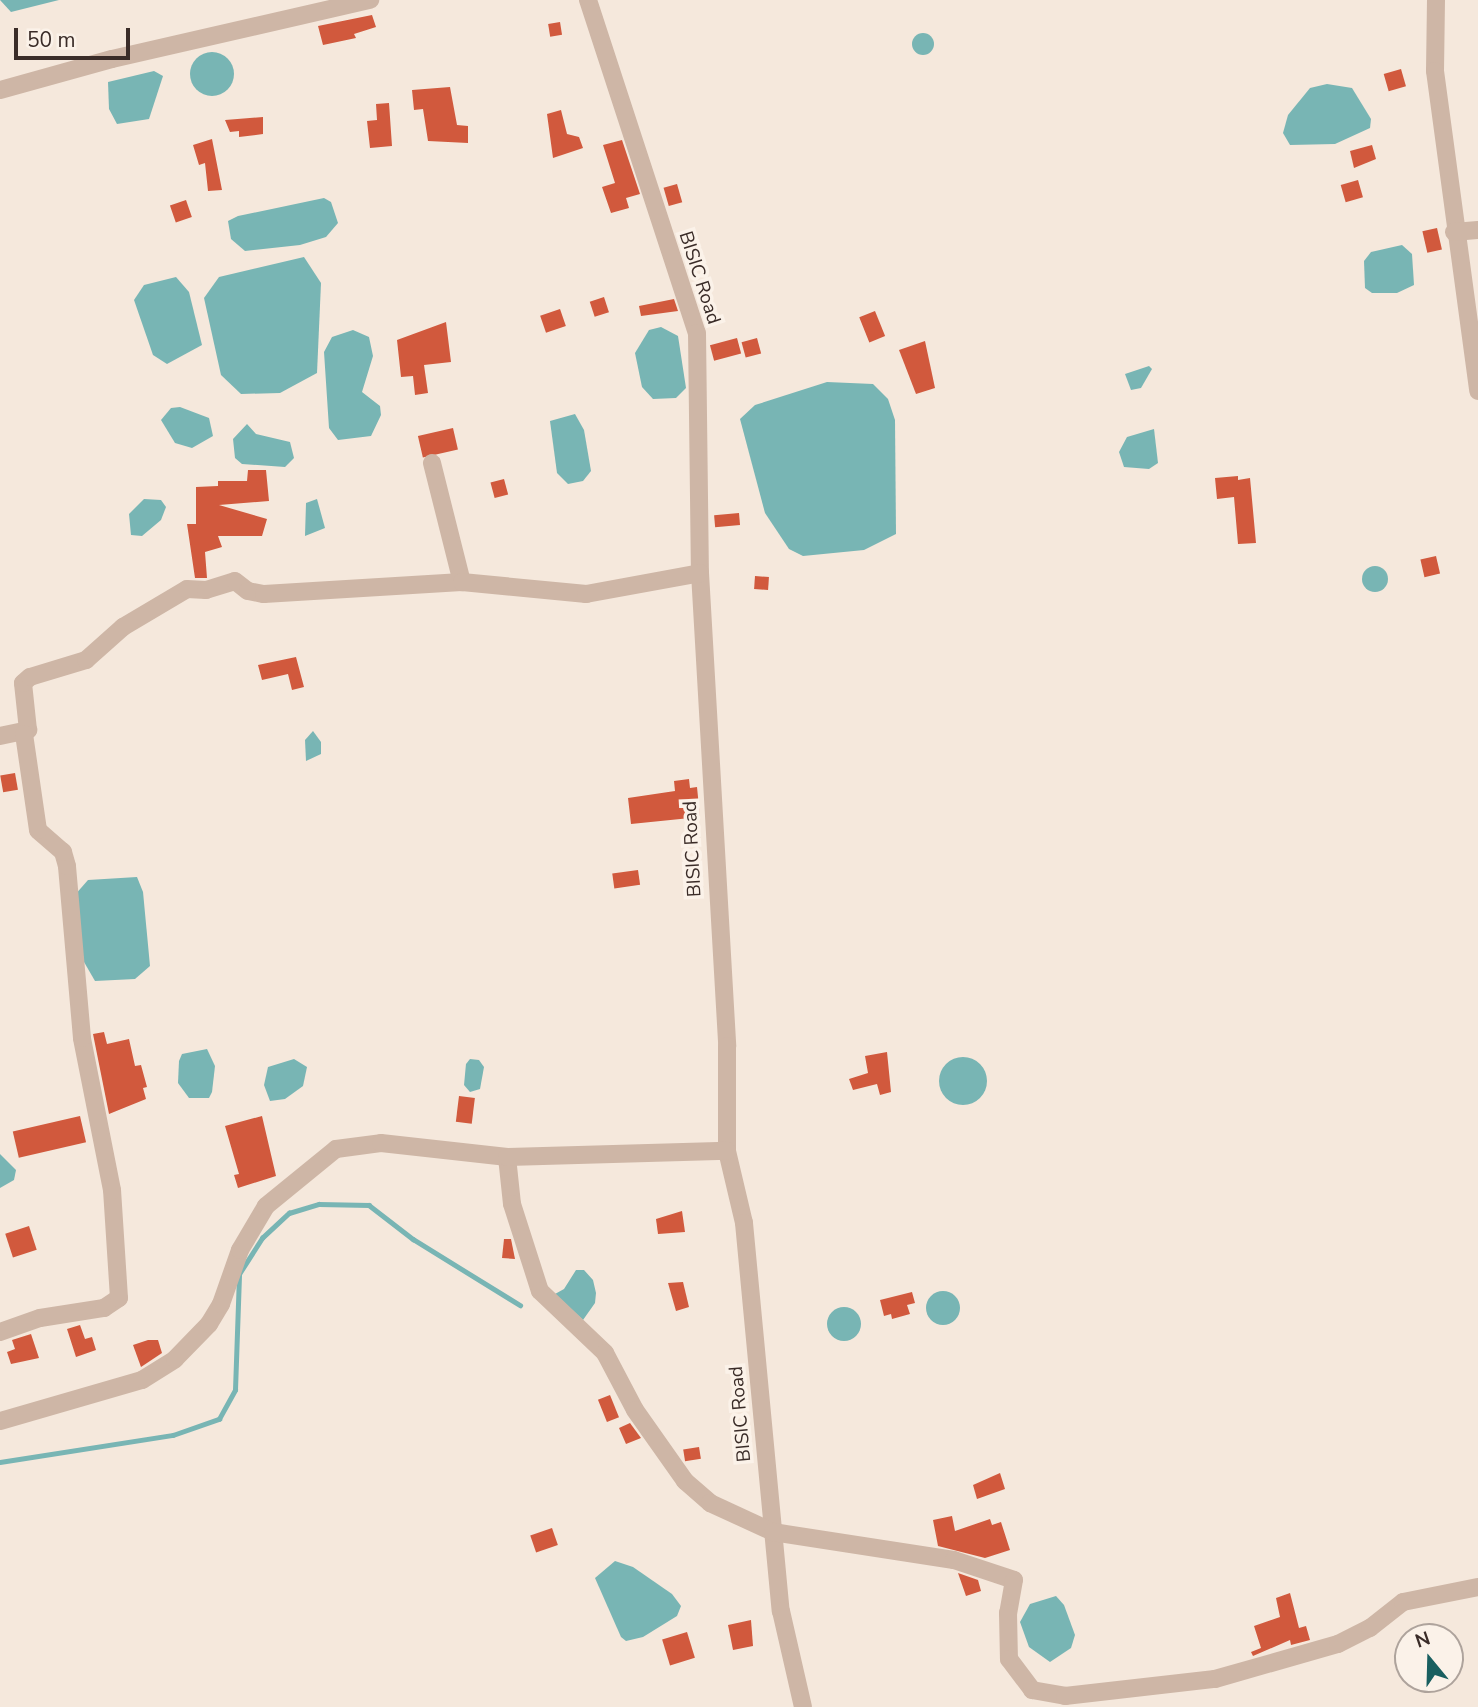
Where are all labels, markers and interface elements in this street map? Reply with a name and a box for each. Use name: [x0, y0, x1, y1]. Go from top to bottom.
scale bar: [18, 14, 133, 58]
text: 50 m: [27, 26, 76, 54]
street label: BISIC Road: [673, 229, 725, 327]
street label: BISIC Road: [679, 800, 707, 898]
street label: BISIC Road: [725, 1365, 757, 1463]
north arrow: [1394, 1623, 1464, 1693]
text: N: [1412, 1625, 1434, 1655]

